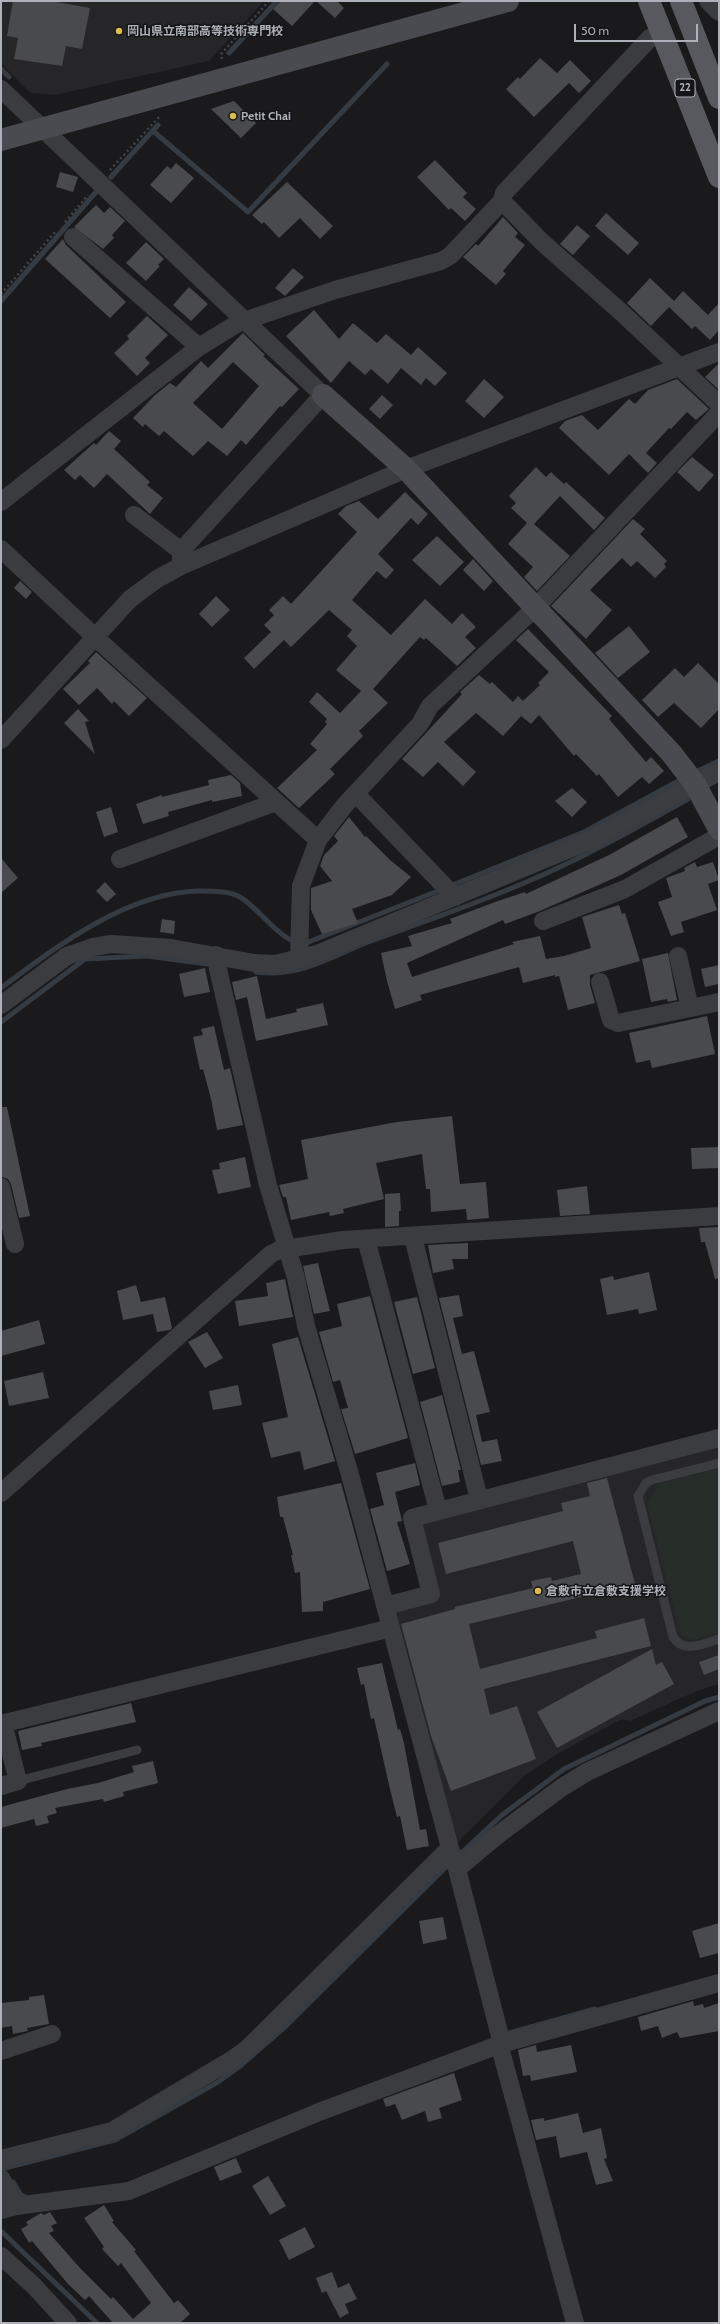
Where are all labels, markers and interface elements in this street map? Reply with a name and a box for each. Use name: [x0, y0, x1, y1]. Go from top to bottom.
scale bar: [576, 16, 700, 42]
text: 50 m: [581, 23, 609, 38]
place label: 岡山県立南部高等技術専門校: [127, 24, 283, 38]
marker: 岡山県立南部高等技術専門校: [114, 26, 124, 36]
road number: 22: [675, 79, 695, 97]
place label: Petit Chai: [241, 109, 291, 123]
marker: Petit Chai: [228, 111, 238, 121]
place label: 倉敷市立倉敷支援学校: [546, 1584, 666, 1598]
marker: 倉敷市立倉敷支援学校: [533, 1586, 543, 1596]

